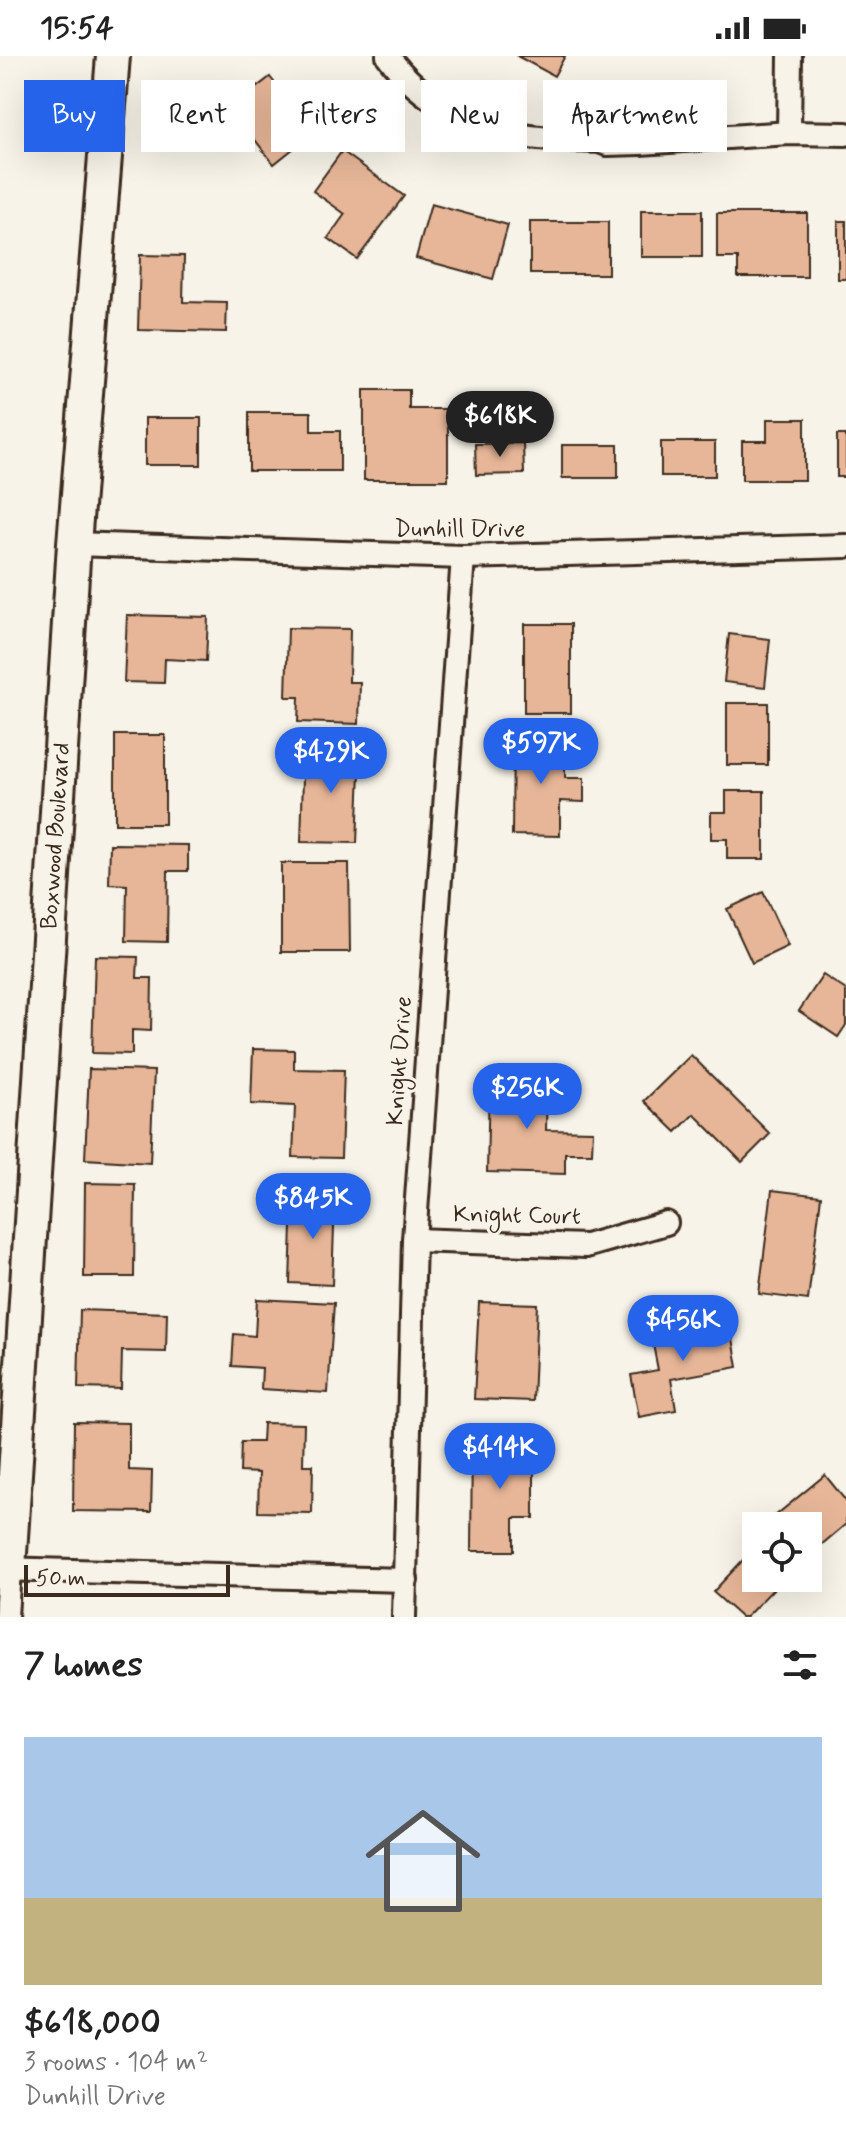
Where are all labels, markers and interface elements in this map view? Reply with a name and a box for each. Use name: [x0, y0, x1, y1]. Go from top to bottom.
text: 15:54: [40, 9, 114, 48]
chip: Buy: [24, 80, 125, 152]
chip: Rent: [141, 80, 255, 152]
chip: Filters: [271, 80, 405, 152]
chip: New: [421, 80, 527, 152]
chip: Apartment: [543, 80, 727, 152]
pin: $618K: [444, 391, 556, 459]
text: $618K: [464, 400, 536, 434]
street label: Dunhill Drive: [395, 514, 525, 545]
pin: $597K: [485, 718, 597, 786]
pin: $429K: [275, 727, 387, 795]
text: $597K: [501, 727, 581, 761]
text: $429K: [293, 736, 369, 770]
street label: Boxwood Boulevard: [34, 742, 78, 930]
street label: Knight Drive: [380, 995, 422, 1127]
pin: $256K: [471, 1063, 583, 1131]
text: $256K: [491, 1072, 563, 1106]
pin: $845K: [257, 1173, 369, 1241]
text: $845K: [274, 1182, 352, 1216]
street label: Knight Court: [453, 1199, 581, 1235]
pin: $456K: [627, 1295, 739, 1363]
text: $456K: [646, 1304, 720, 1338]
pin: $414K: [444, 1423, 556, 1491]
text: $414K: [462, 1432, 538, 1466]
map controls: [742, 1512, 822, 1592]
button: locate: [742, 1512, 822, 1592]
scale bar: [24, 1561, 230, 1597]
text: 50 m: [36, 1565, 85, 1593]
text: 7 homes: [24, 1643, 143, 1688]
icon: filters: [778, 1643, 822, 1687]
icon: home: [351, 1789, 495, 1933]
text: $618,000: [24, 2001, 161, 2046]
text: 3 rooms · 104 m²: [24, 2046, 208, 2080]
text: Dunhill Drive: [24, 2080, 166, 2114]

